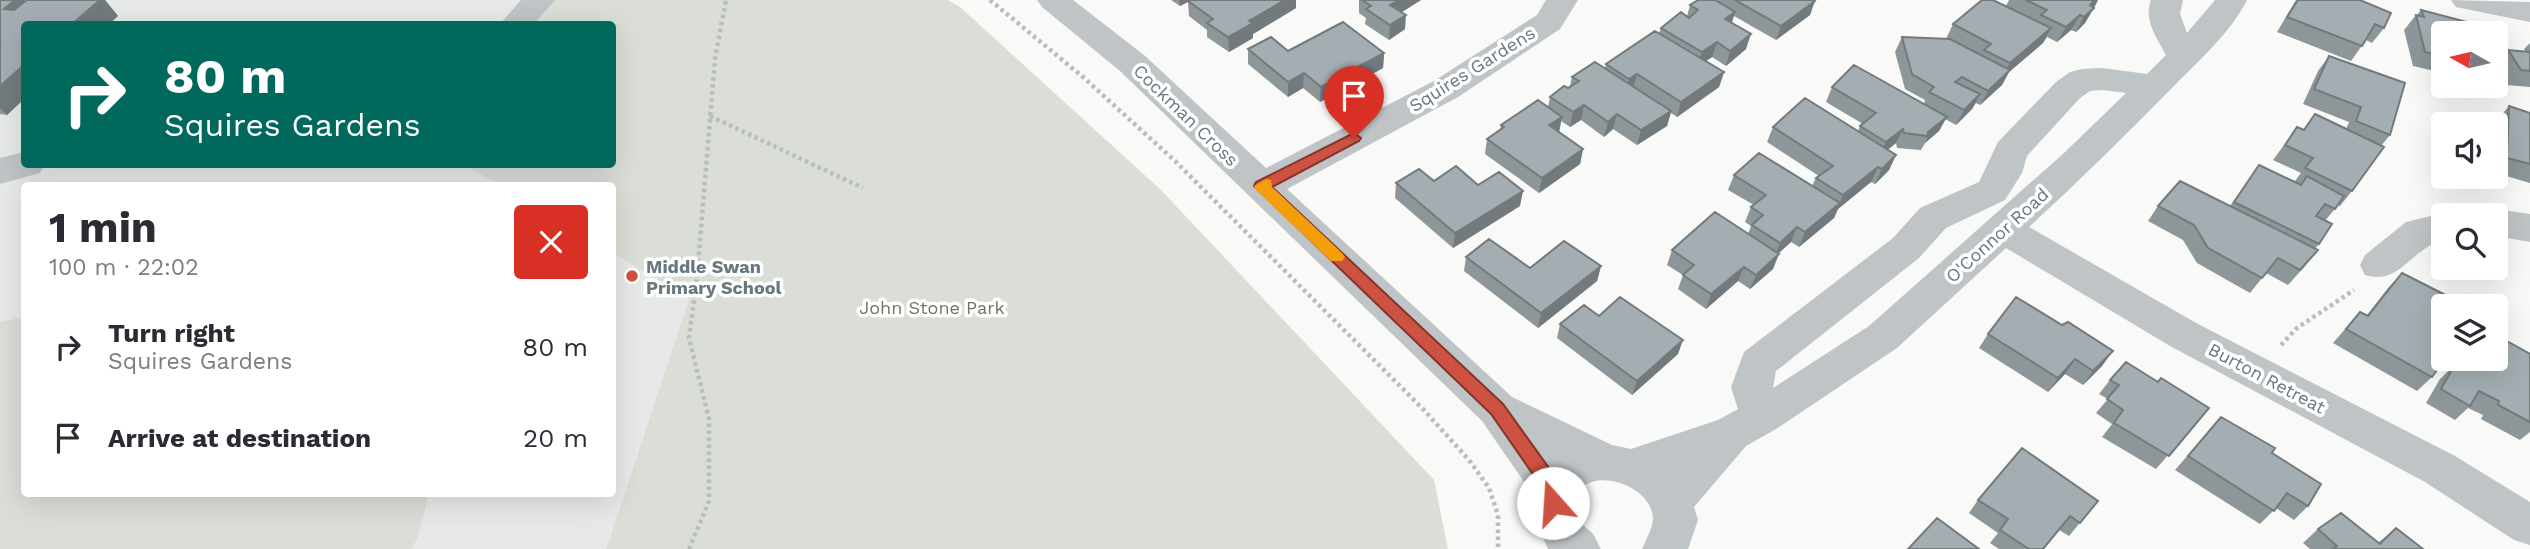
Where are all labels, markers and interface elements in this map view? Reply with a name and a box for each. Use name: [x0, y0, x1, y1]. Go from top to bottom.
north arrow: [2431, 21, 2508, 98]
map controls: [2431, 21, 2508, 371]
street label: Squires Gardens: [1405, 22, 1539, 116]
text: 80 m: [164, 47, 286, 105]
icon: right: [49, 49, 140, 140]
street label: Cockman Cross: [1129, 60, 1243, 170]
pin: [1324, 66, 1384, 138]
icon: arrive: [1335, 77, 1373, 115]
text: Squires Gardens: [164, 106, 421, 144]
button: sound: [2431, 112, 2508, 189]
street label: O'Connor Road: [1941, 183, 2053, 287]
text: 1 min: [49, 203, 157, 252]
button: search: [2431, 203, 2508, 280]
button: close: [514, 205, 588, 279]
text: 100 m · 22:02: [49, 254, 199, 281]
place label: Middle Swan Primary School: [646, 256, 782, 298]
marker: Middle Swan Primary School: [624, 268, 640, 284]
button: layers: [2431, 294, 2508, 371]
park label: John Stone Park: [859, 297, 1005, 318]
text: Turn right: [108, 318, 235, 348]
icon: right: [49, 328, 87, 366]
text: 80 m: [522, 332, 588, 362]
street label: Burton Retreat: [2205, 338, 2329, 418]
text: Squires Gardens: [108, 348, 292, 375]
icon: arrive: [49, 419, 87, 457]
text: Arrive at destination: [108, 423, 371, 453]
text: 20 m: [523, 423, 588, 453]
position arrow: [1516, 466, 1590, 540]

